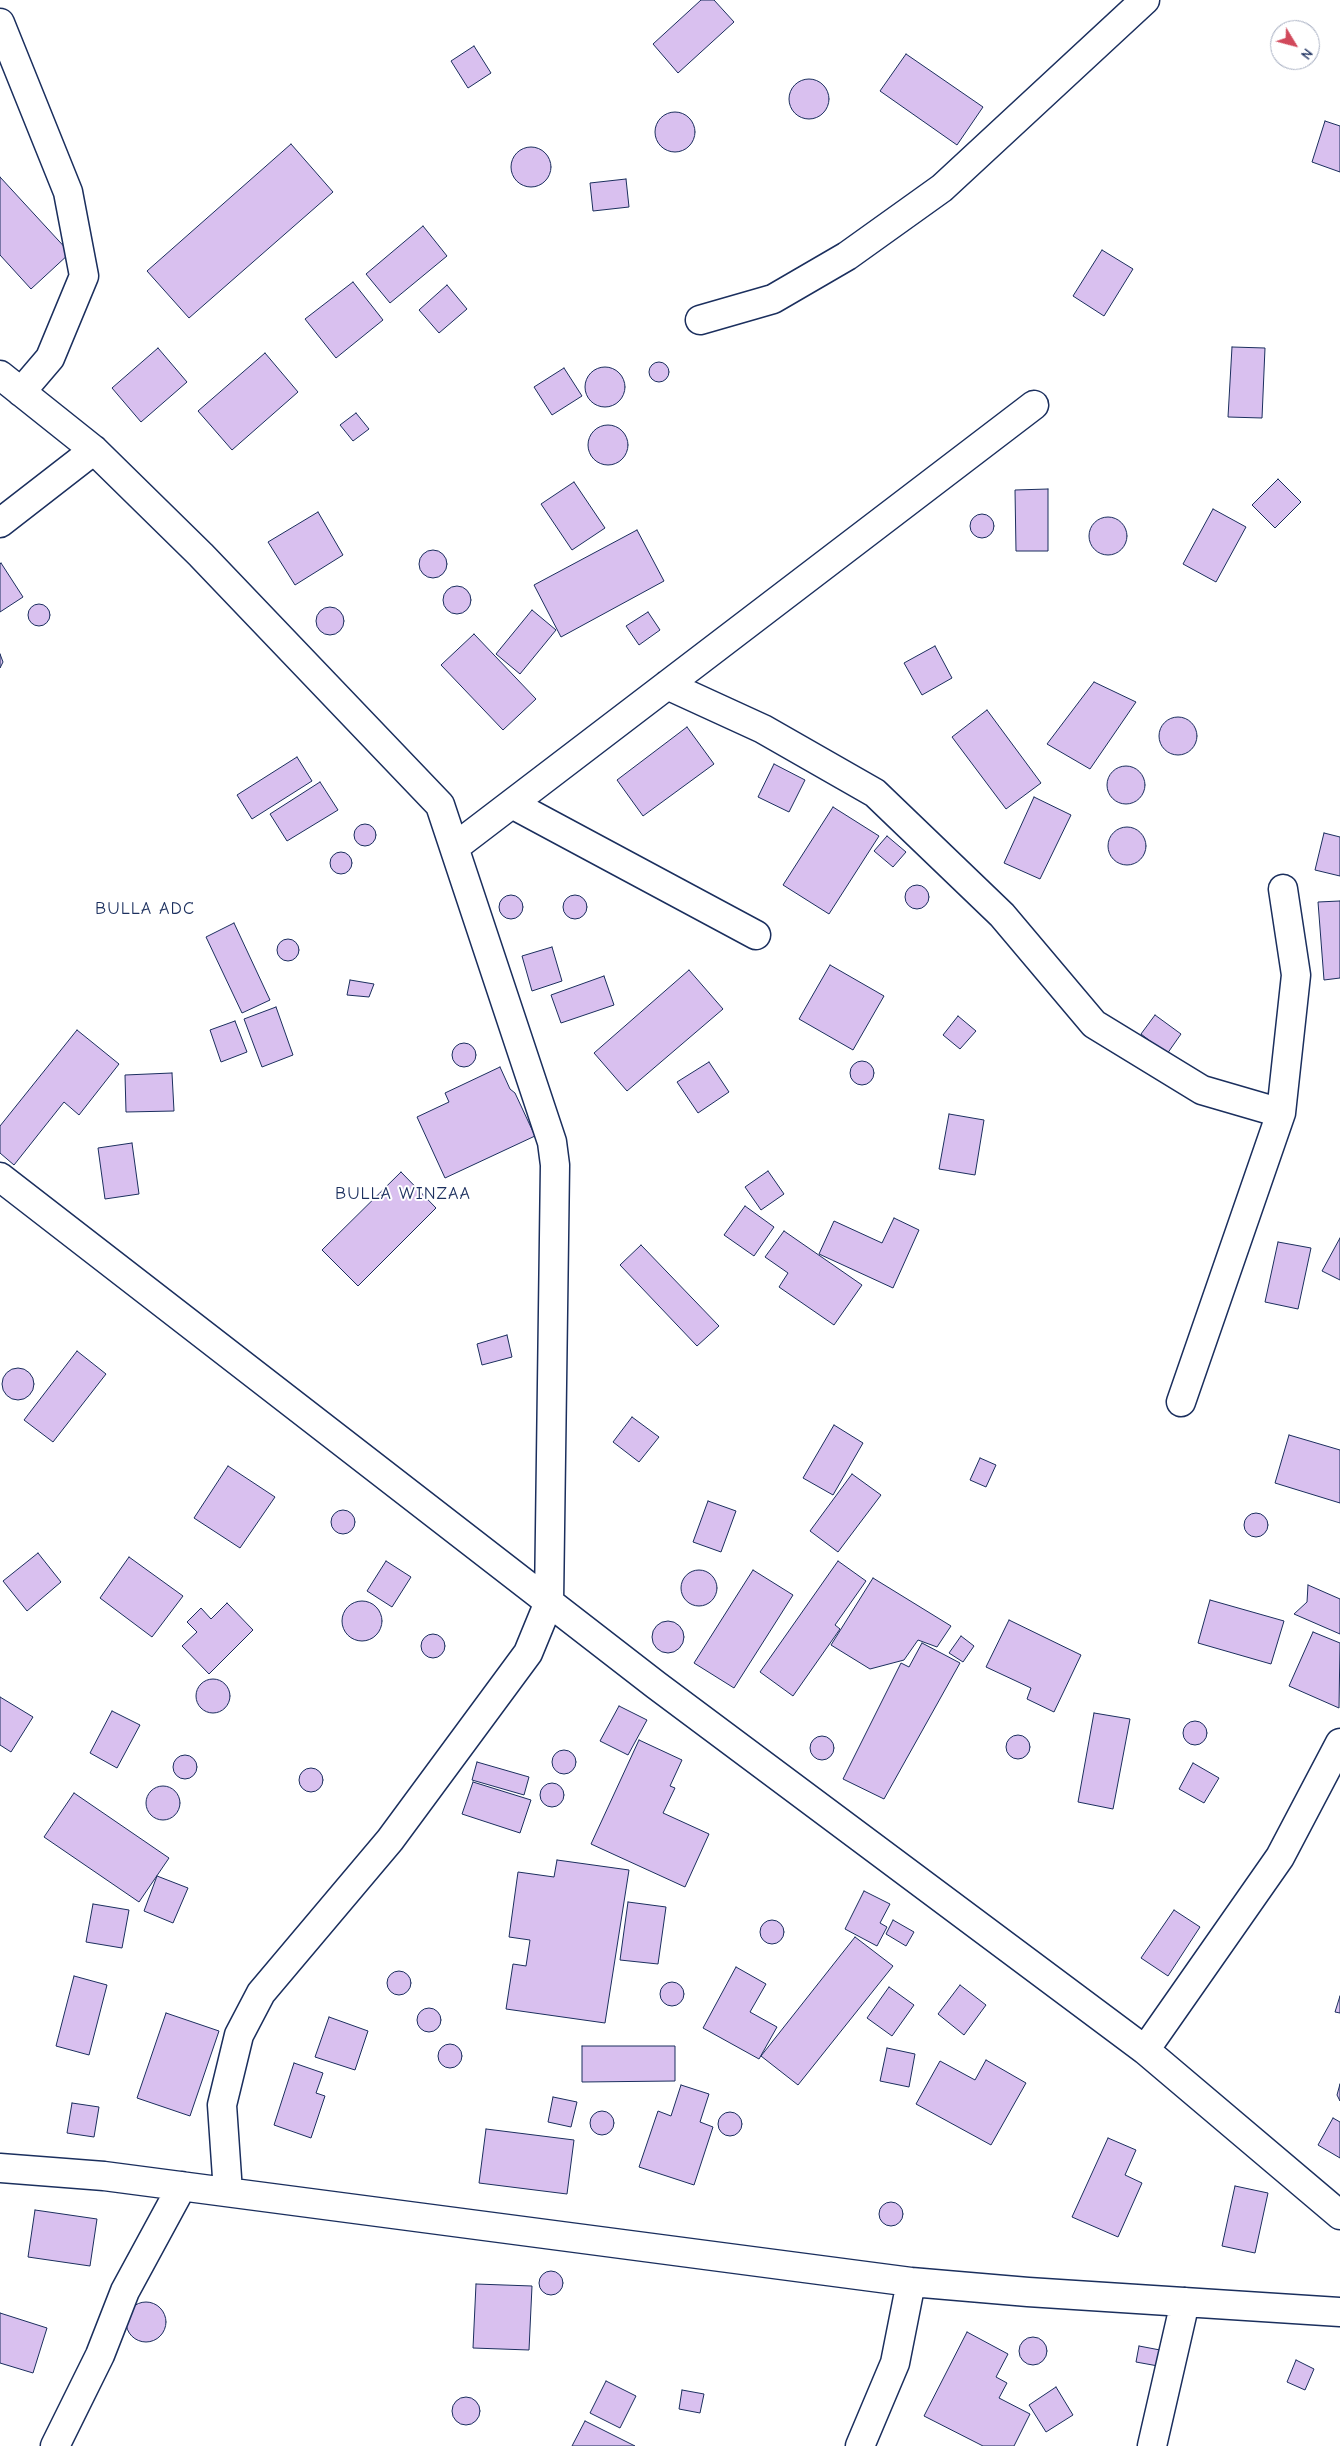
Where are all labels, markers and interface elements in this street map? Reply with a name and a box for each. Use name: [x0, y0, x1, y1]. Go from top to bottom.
north arrow: [1270, 20, 1320, 70]
text: N: [1297, 45, 1316, 62]
district label: BULLA ADC: [94, 898, 196, 920]
district label: BULLA WINZAA: [334, 1183, 472, 1205]

